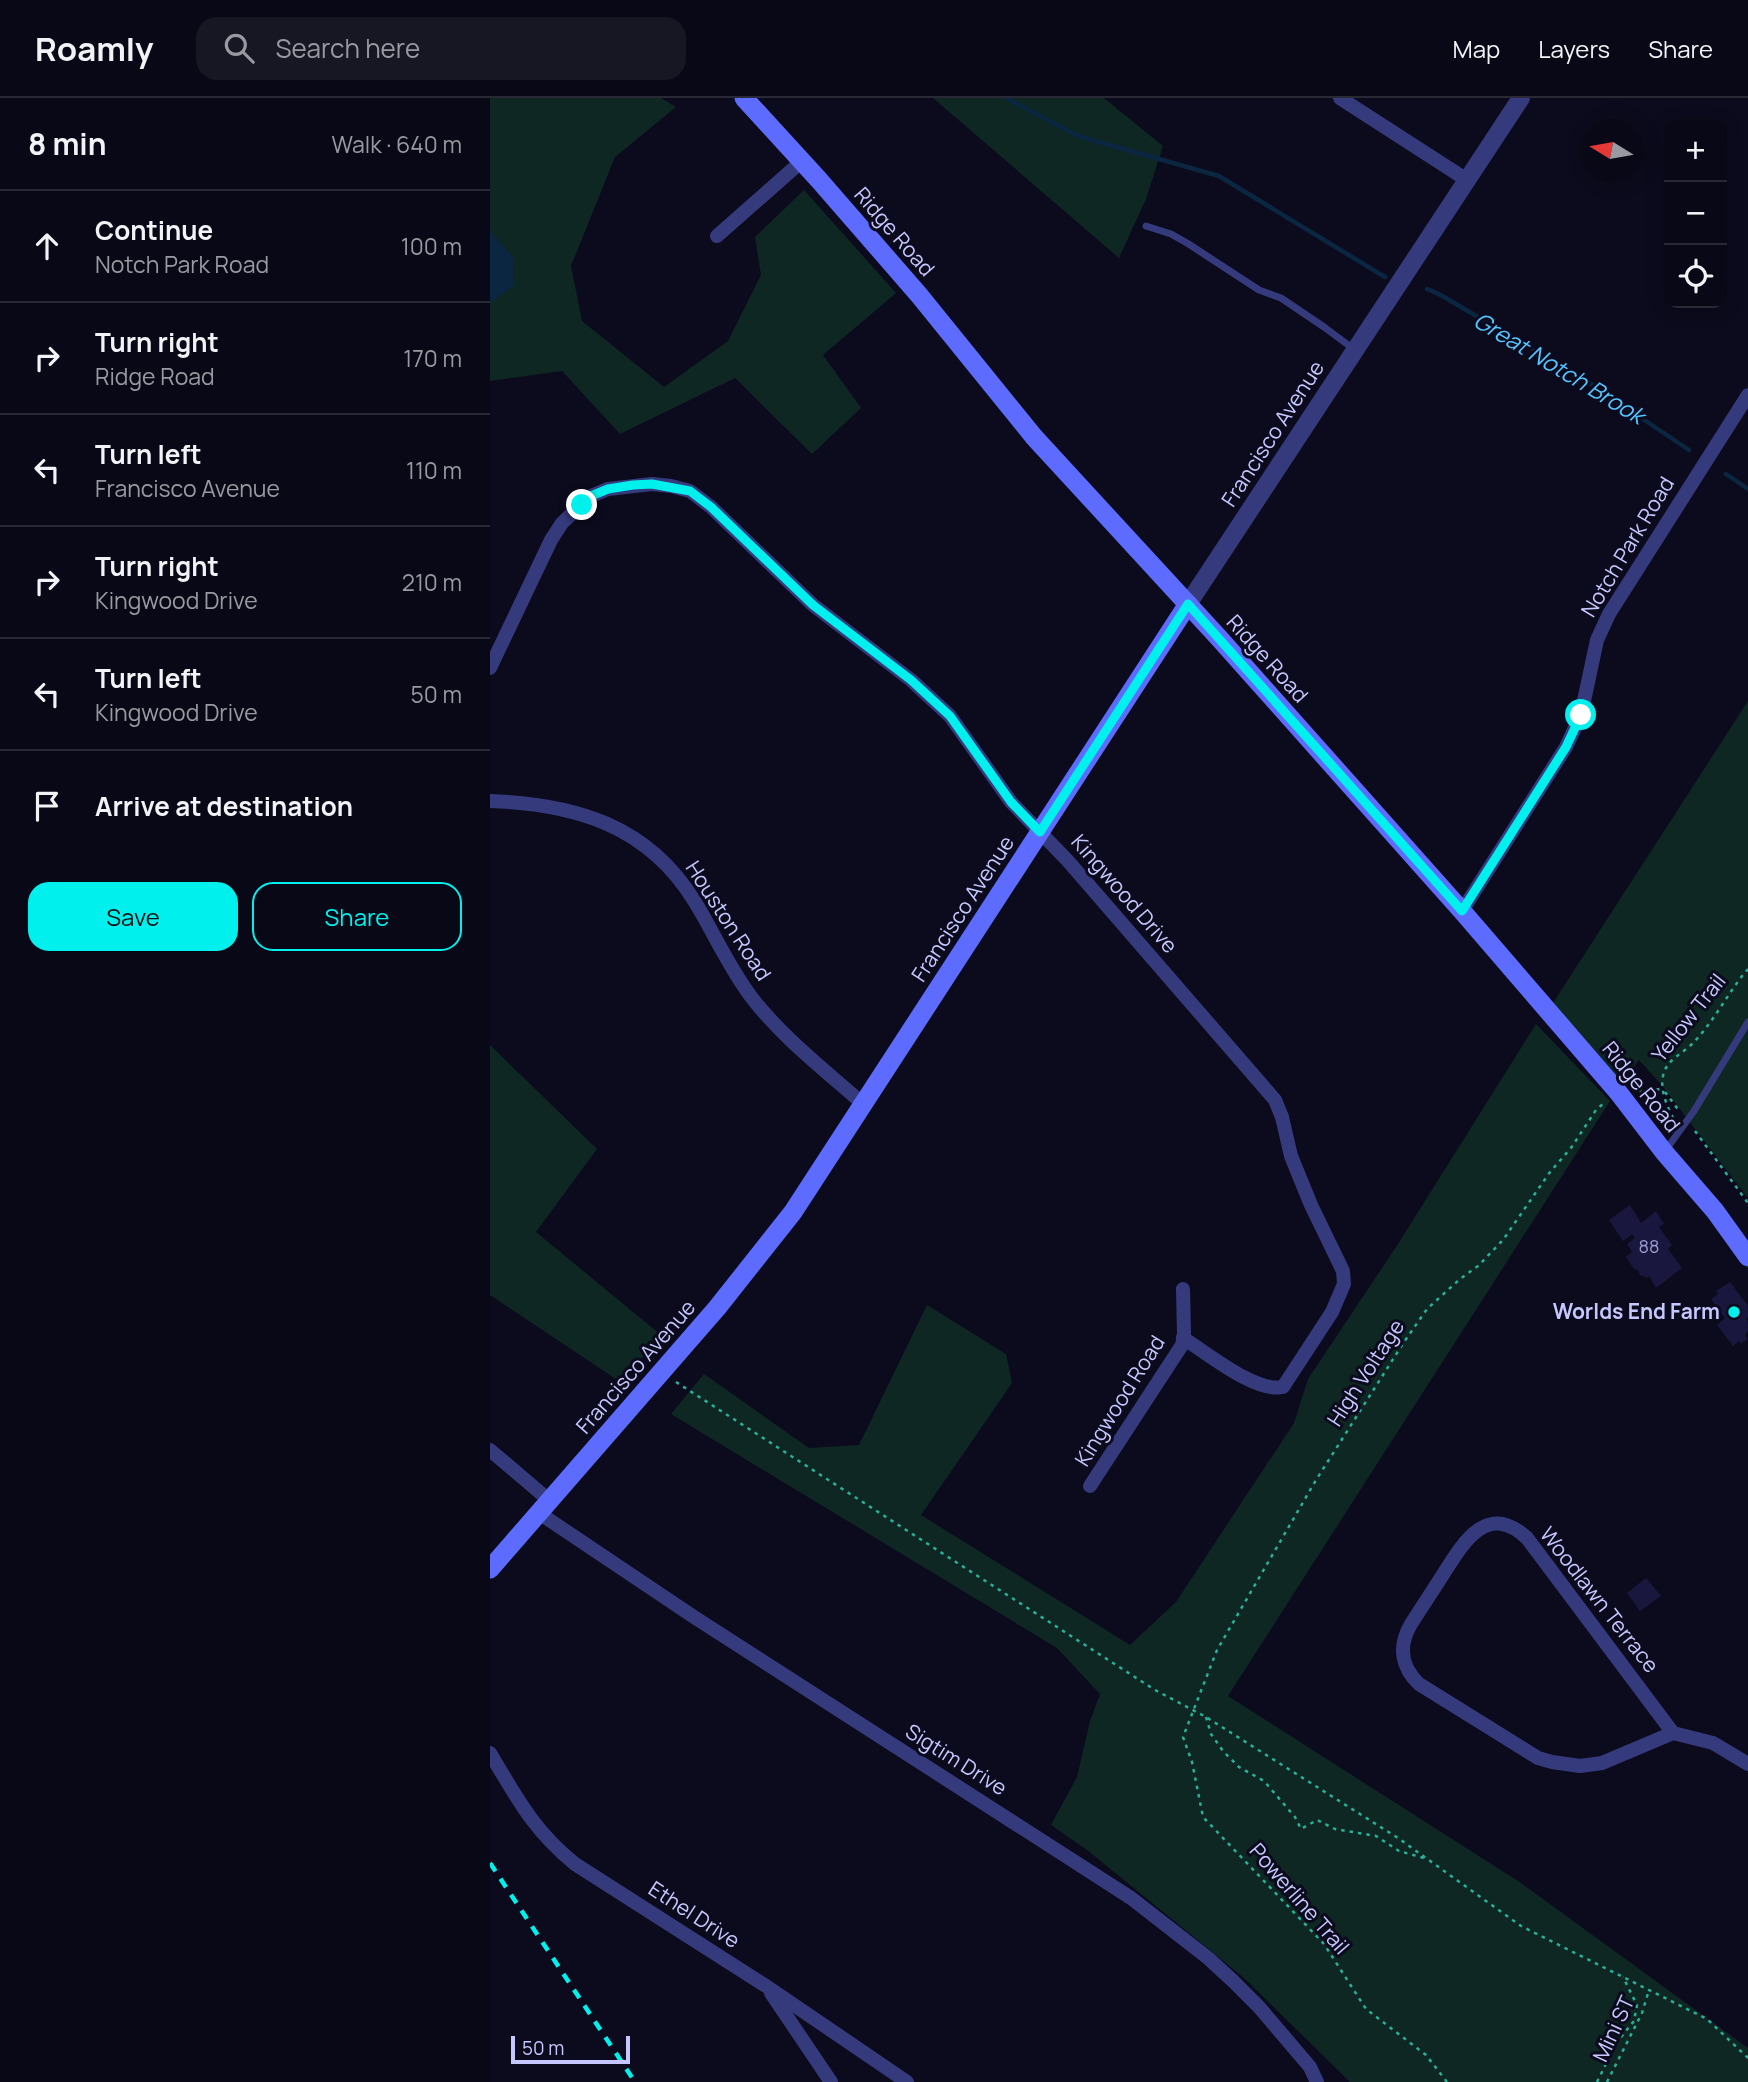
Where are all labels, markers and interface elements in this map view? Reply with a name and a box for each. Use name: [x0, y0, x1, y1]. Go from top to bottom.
search box: [196, 17, 686, 80]
text: Roamly: [35, 26, 154, 71]
icon: search: [220, 29, 258, 67]
text: Search here: [276, 30, 420, 66]
text: Map: [1453, 32, 1500, 65]
text: Layers: [1538, 32, 1610, 65]
text: Share: [1648, 32, 1713, 65]
north arrow: [1580, 119, 1643, 182]
map controls: [1664, 119, 1727, 308]
button: +: [1664, 119, 1727, 182]
text: 8 min: [28, 123, 107, 164]
text: Walk · 640 m: [332, 128, 462, 160]
street label: Ridge Road: [848, 181, 941, 282]
button: −: [1664, 182, 1727, 245]
text: Continue: [95, 212, 213, 248]
icon: ahead: [28, 227, 66, 265]
text: 100 m: [401, 230, 462, 262]
button: locate: [1664, 245, 1727, 308]
text: Notch Park Road: [95, 248, 269, 280]
water label: Great Notch Brook: [1468, 303, 1654, 433]
text: Turn right: [95, 324, 219, 360]
icon: right: [28, 339, 66, 377]
text: 170 m: [403, 342, 462, 374]
street label: Francisco Avenue: [1214, 355, 1330, 512]
text: Ridge Road: [95, 360, 215, 392]
text: Turn left: [95, 436, 202, 472]
icon: left: [28, 451, 66, 489]
text: 110 m: [406, 454, 462, 486]
street label: Notch Park Road: [1574, 471, 1680, 622]
text: Francisco Avenue: [95, 472, 280, 504]
route end: [566, 489, 597, 520]
text: Turn right: [95, 548, 219, 584]
icon: right: [28, 563, 66, 601]
text: 210 m: [402, 566, 462, 598]
text: Kingwood Drive: [95, 584, 258, 616]
street label: Ridge Road: [1221, 608, 1315, 708]
text: Turn left: [95, 660, 202, 696]
icon: left: [28, 675, 66, 713]
text: 50 m: [411, 678, 462, 710]
text: Kingwood Drive: [95, 696, 258, 728]
route start: [1565, 699, 1596, 730]
icon: arrive: [28, 787, 66, 825]
text: Arrive at destination: [95, 788, 353, 824]
street label: Kingwood Drive: [1065, 828, 1184, 959]
street label: Francisco Avenue: [904, 830, 1020, 987]
street label: Houston Road: [680, 855, 778, 986]
button: Save: [28, 882, 238, 951]
button: Share: [252, 882, 462, 951]
street label: Yellow Trail: [1645, 968, 1731, 1067]
street label: Ridge Road: [1597, 1035, 1687, 1138]
house number: 88: [1639, 1234, 1659, 1258]
street label: Francisco Avenue: [569, 1293, 701, 1439]
place label: Worlds End Farm: [1553, 1297, 1720, 1325]
marker: Worlds End Farm: [1726, 1304, 1742, 1320]
street label: High Voltage: [1320, 1314, 1410, 1431]
street label: Kingwood Road: [1068, 1330, 1171, 1471]
street label: Woodlawn Terrace: [1534, 1521, 1666, 1678]
street label: Sigtim Drive: [900, 1717, 1013, 1801]
street label: Powerline Trail: [1244, 1837, 1356, 1960]
street label: Ethel Drive: [644, 1874, 746, 1954]
street label: Mini ST: [1586, 1991, 1641, 2066]
scale bar: [511, 2033, 630, 2065]
text: 50 m: [522, 2035, 564, 2061]

